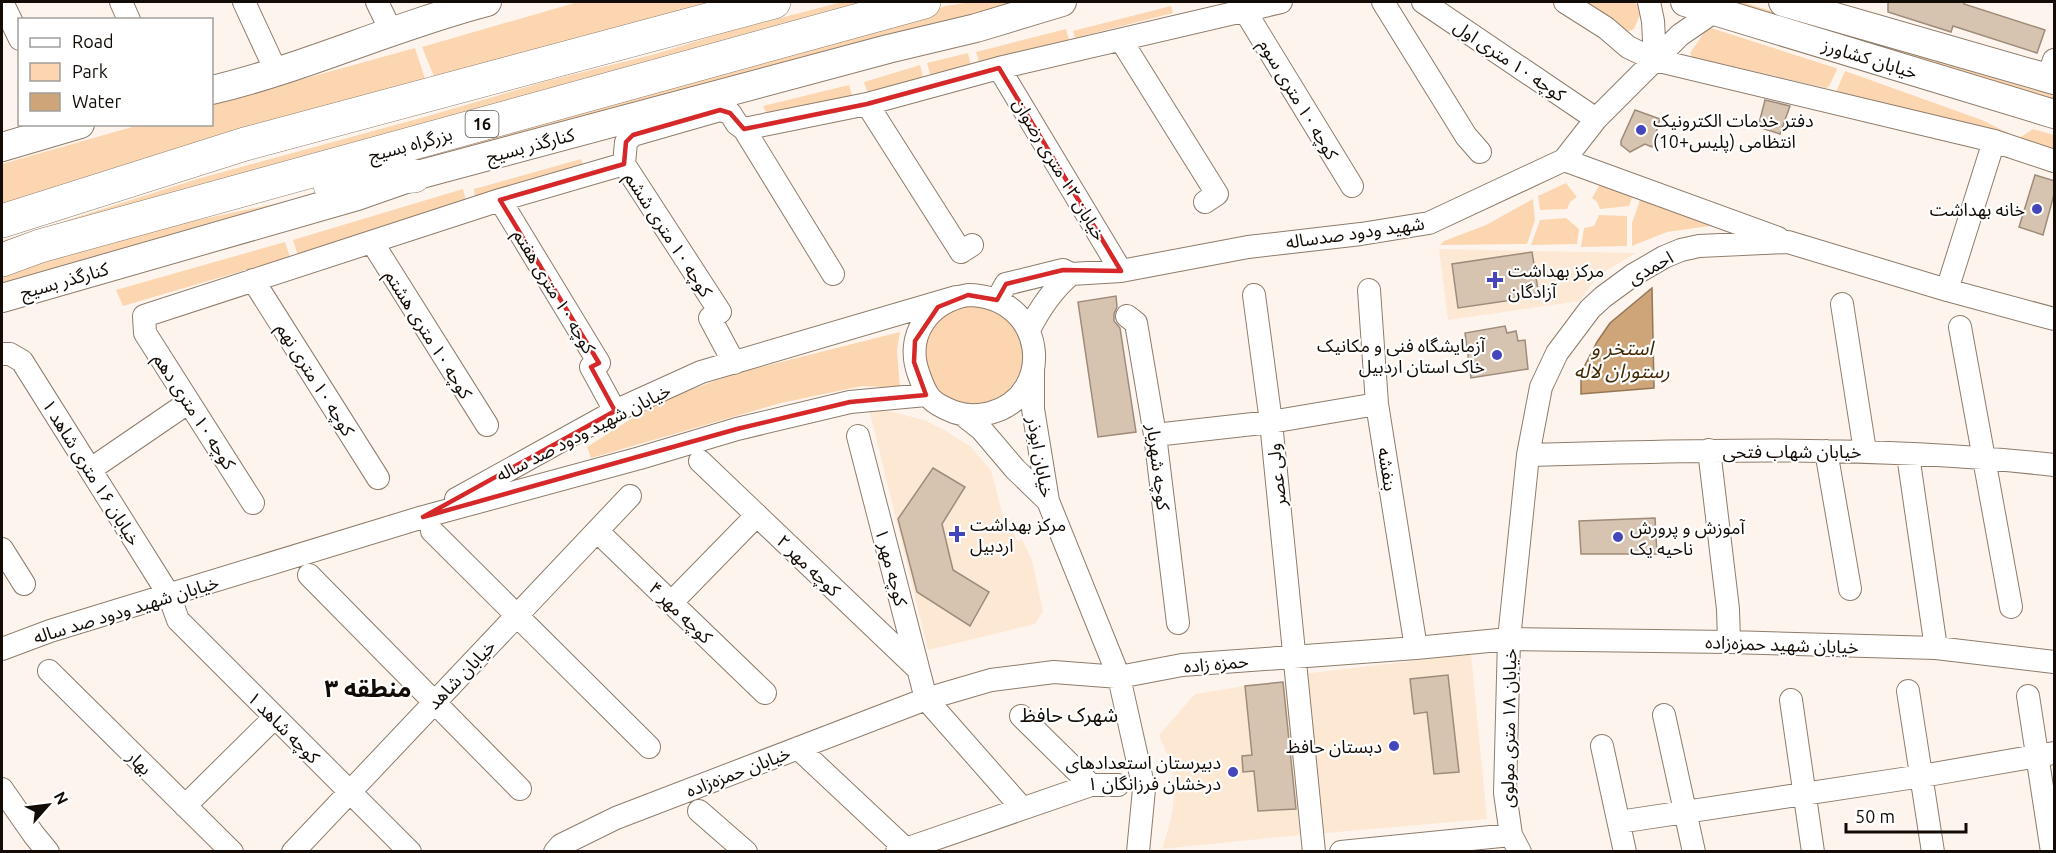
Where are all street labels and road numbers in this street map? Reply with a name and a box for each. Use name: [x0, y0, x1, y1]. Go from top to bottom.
street label: کوچه ۱۰ متری اول: [1449, 15, 1570, 107]
street label: خیابان کشاورز: [1819, 34, 1920, 84]
street label: کوچه ۱۰ متری سوم: [1251, 35, 1343, 166]
street label: خیابان ۱۲ متری رضوان: [1008, 94, 1110, 245]
road number: 16: [466, 111, 498, 137]
street label: بزرگراه بسیج: [366, 123, 455, 169]
street label: کنارگذر بسیج: [483, 123, 578, 170]
street label: کوچه ۱۰ متری ششم: [618, 168, 717, 303]
street label: شهید ودود صدساله: [1284, 212, 1426, 253]
street label: کوچه ۱۰ متری هفتم: [507, 225, 600, 359]
street label: احمدی: [1624, 246, 1677, 289]
street label: کنارگذر بسیج: [18, 258, 112, 306]
street label: کوچه ۱۰ متری هشتم: [378, 266, 477, 405]
street label: کوچه ۱۰ متری نهم: [270, 319, 359, 442]
street label: کوچه ۱۰ متری دهم: [147, 349, 240, 475]
street label: خیابان شهید ودود صد ساله: [493, 379, 674, 486]
street label: خیابان ۱۶ متری شاهد ۱: [37, 395, 145, 550]
street label: خیابان ابوذر: [1022, 414, 1058, 499]
street label: کوچه شهریار: [1142, 422, 1174, 512]
street label: خیابان شهاب فتحی: [1722, 441, 1862, 463]
street label: ولی عصر: [1263, 442, 1291, 509]
street label: بنفشه: [1375, 446, 1401, 492]
street label: کوچه مهر ۱: [870, 526, 912, 609]
street label: کوچه مهر ۲: [772, 530, 845, 602]
street label: خیابان شهید ودود صد ساله: [31, 571, 222, 649]
street label: کوچه مهر ۴: [644, 577, 717, 649]
street label: خیابان شهید حمزه‌زاده: [1705, 631, 1859, 659]
street label: خیابان شاهد: [423, 635, 500, 714]
street label: خیابان ۱۸ متری مولوی: [1497, 648, 1521, 808]
street label: حمزه زاده: [1183, 650, 1250, 678]
street label: کوچه شاهد ۱: [243, 687, 324, 769]
street label: خیابان حمزه‌زاده: [683, 742, 794, 802]
street label: بهار: [122, 745, 156, 780]

